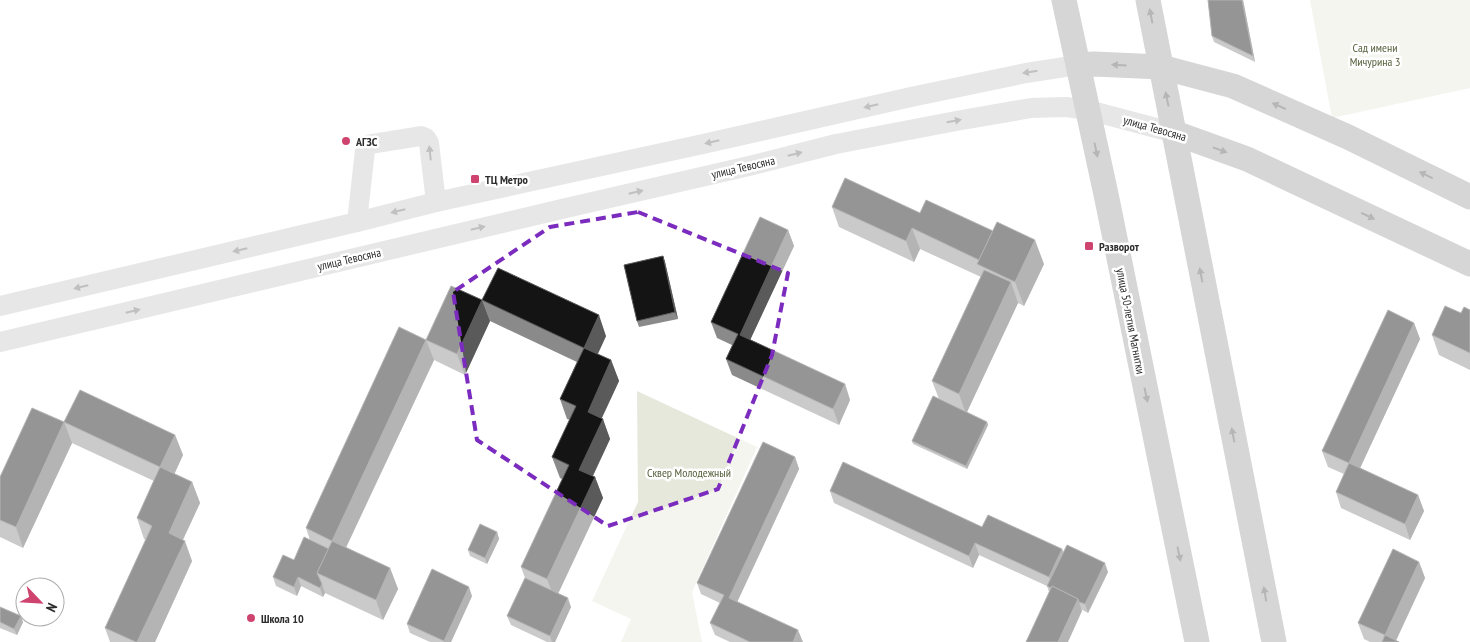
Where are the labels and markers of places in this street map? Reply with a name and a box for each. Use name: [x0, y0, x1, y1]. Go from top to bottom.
place label: АГЗС: [355, 134, 378, 149]
marker: АГЗС: [340, 135, 352, 147]
place label: ТЦ Метро: [485, 172, 529, 187]
marker: ТЦ Метро: [469, 173, 481, 185]
place label: Разворот: [1099, 239, 1140, 254]
marker: Разворот: [1083, 240, 1095, 252]
place label: Школа 10: [261, 611, 304, 626]
marker: Школа 10: [245, 612, 257, 624]

